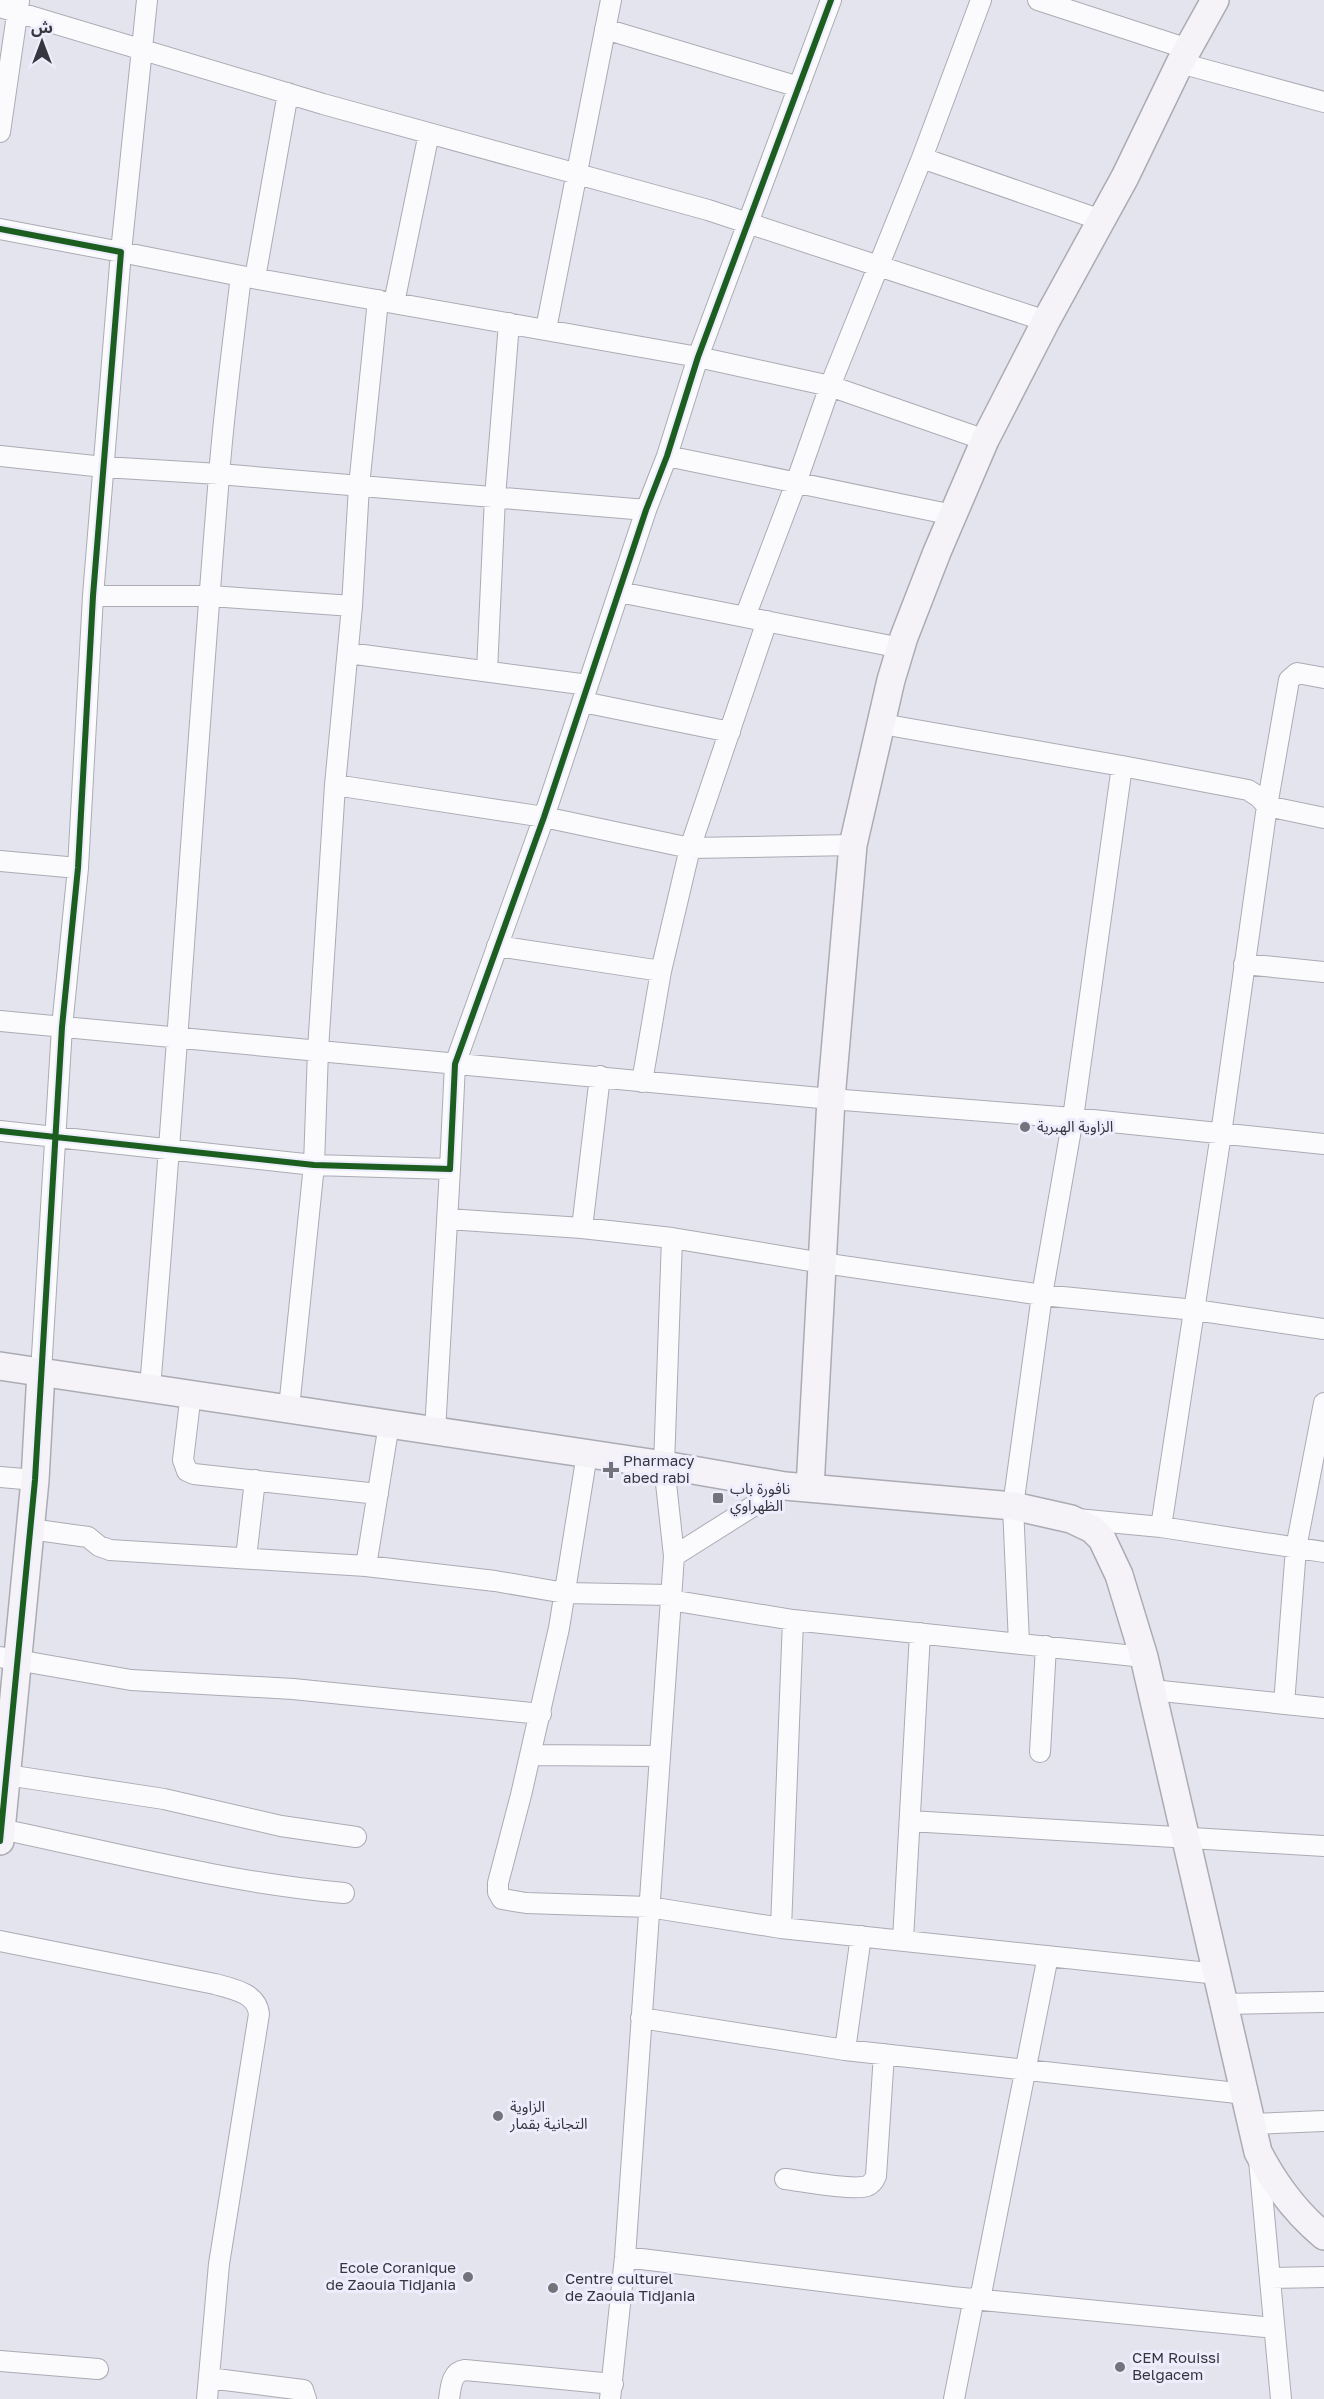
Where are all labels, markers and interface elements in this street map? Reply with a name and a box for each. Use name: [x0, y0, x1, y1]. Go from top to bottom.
north arrow: [12, 12, 72, 72]
text: ش: [31, 17, 53, 37]
place label: الزاوية الهبرية: [1037, 1117, 1113, 1136]
marker: الزاوية الهبرية: [1018, 1120, 1032, 1134]
place label: Pharmacy abed rabi: [623, 1451, 695, 1486]
marker: Pharmacy abed rabi: [604, 1463, 618, 1477]
place label: نافورة باب الظهراوي: [730, 1479, 790, 1517]
marker: نافورة باب الظهراوي: [711, 1491, 725, 1505]
place label: الزاوية التجانية بقمار: [509, 2097, 588, 2133]
marker: الزاوية التجانية بقمار: [491, 2109, 505, 2123]
place label: Ecole Coranique de Zaouia Tidjania: [326, 2258, 456, 2293]
place label: Centre culturel de Zaouia Tidjania: [565, 2269, 695, 2304]
marker: Ecole Coranique de Zaouia Tidjania: [461, 2270, 475, 2284]
marker: Centre culturel de Zaouia Tidjania: [546, 2281, 560, 2295]
place label: CEM Rouissi Belgacem: [1132, 2348, 1220, 2383]
marker: CEM Rouissi Belgacem: [1113, 2360, 1127, 2374]

